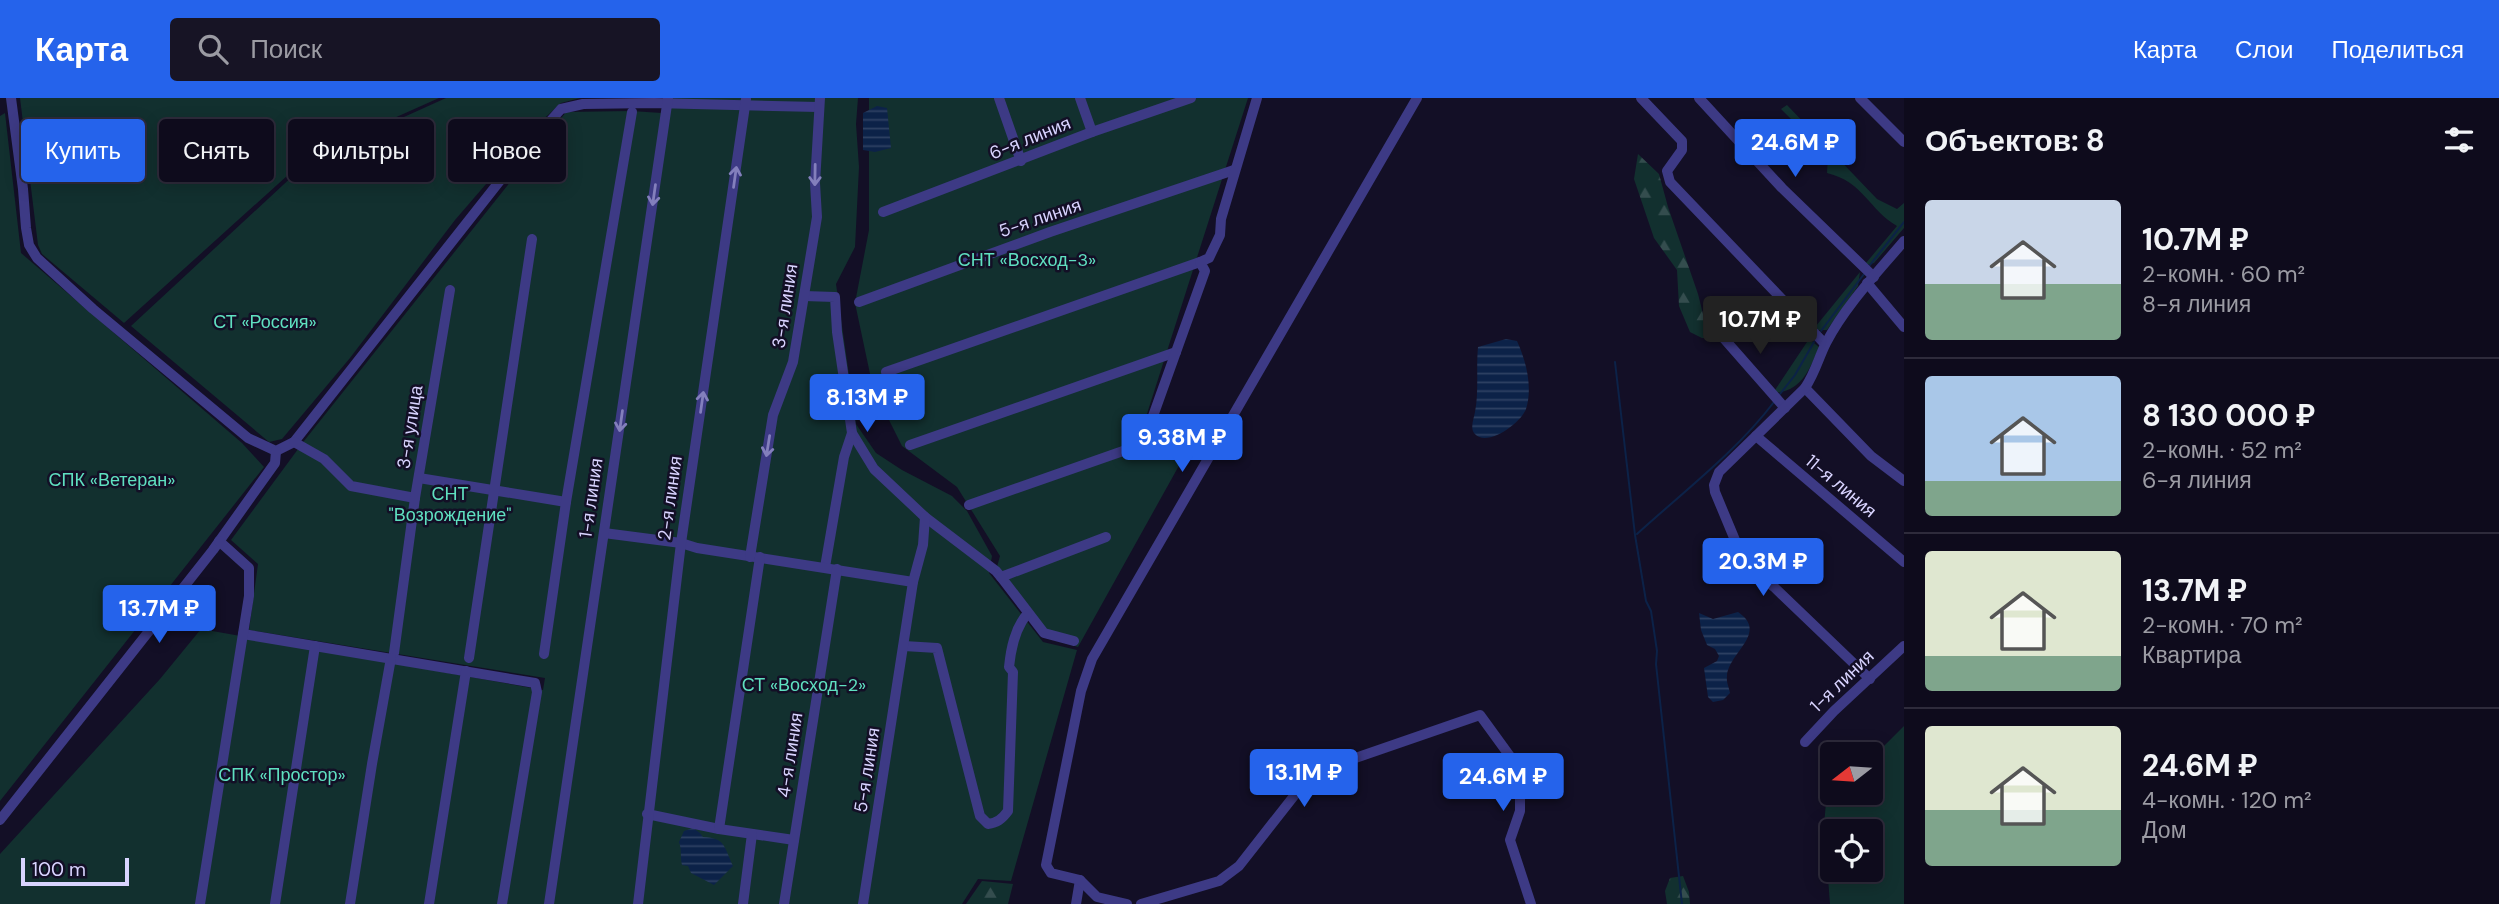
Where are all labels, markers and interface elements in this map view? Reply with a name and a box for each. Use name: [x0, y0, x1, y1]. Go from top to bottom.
search box: [170, 18, 660, 81]
text: Карта: [35, 28, 128, 71]
icon: search: [194, 30, 232, 68]
text: Поиск: [250, 32, 322, 66]
text: Карта: [2133, 34, 2197, 65]
text: Слои: [2235, 34, 2293, 65]
text: Поделиться: [2331, 34, 2464, 65]
street label: 6-я линия: [986, 111, 1074, 165]
chip: Купить: [21, 119, 145, 182]
chip: Снять: [159, 119, 274, 182]
chip: Фильтры: [288, 119, 434, 182]
chip: Новое: [448, 119, 566, 182]
pin: 24.6M ₽: [1730, 120, 1860, 179]
text: Объектов: 8: [1925, 121, 2105, 160]
icon: filters: [2440, 121, 2478, 159]
text: 24.6M ₽: [1751, 127, 1839, 157]
one-way arrow: [808, 164, 822, 187]
one-way arrow: [728, 166, 741, 189]
one-way arrow: [647, 184, 660, 206]
street label: 5-я линия: [996, 193, 1084, 243]
text: 10.7M ₽: [2142, 220, 2249, 259]
icon: home: [1981, 228, 2065, 312]
park label: СНТ «Восход-3»: [958, 248, 1096, 272]
text: 2-комн. · 60 m²: [2142, 259, 2305, 289]
street label: 3-я линия: [766, 262, 804, 350]
text: 8-я линия: [2142, 289, 2251, 319]
pin: 10.7M ₽: [1695, 296, 1825, 356]
text: 10.7M ₽: [1719, 304, 1801, 334]
park label: СТ «Россия»: [213, 310, 317, 334]
pin: 8.13M ₽: [802, 374, 932, 434]
street label: 3-я улица: [392, 382, 429, 471]
text: 8.13M ₽: [826, 382, 908, 412]
one-way arrow: [696, 391, 709, 414]
text: 8 130 000 ₽: [2142, 396, 2315, 435]
icon: home: [1981, 404, 2065, 488]
one-way arrow: [614, 409, 627, 431]
pin: 9.38M ₽: [1117, 414, 1247, 474]
text: 9.38M ₽: [1138, 422, 1226, 452]
one-way arrow: [761, 434, 774, 457]
text: 2-комн. · 52 m²: [2142, 435, 2302, 465]
street label: 11-я линия: [1800, 449, 1882, 523]
street label: 2-я линия: [652, 454, 688, 542]
street label: 1-я линия: [574, 457, 608, 539]
text: 6-я линия: [2142, 465, 2252, 495]
park label: СПК «Ветеран»: [49, 468, 175, 492]
park label: СНТ "Возрождение": [389, 482, 511, 527]
pin: 20.3M ₽: [1698, 538, 1828, 598]
text: 20.3M ₽: [1719, 546, 1807, 576]
text: 13.7M ₽: [2142, 571, 2247, 610]
icon: home: [1981, 579, 2065, 663]
pin: 13.7M ₽: [94, 586, 224, 645]
text: 13.7M ₽: [119, 593, 199, 623]
text: 2-комн. · 70 m²: [2142, 610, 2303, 640]
text: Квартира: [2142, 640, 2241, 670]
street label: 1-я линия: [1805, 645, 1879, 717]
park label: СТ «Восход-2»: [742, 673, 866, 697]
street label: 4-я линия: [771, 711, 809, 799]
street label: 5-я линия: [848, 726, 886, 814]
north arrow: [1820, 742, 1883, 805]
map controls: [1820, 742, 1883, 882]
text: 24.6M ₽: [2142, 746, 2258, 785]
pin: 13.1M ₽: [1239, 750, 1369, 809]
pin: 24.6M ₽: [1438, 754, 1568, 813]
icon: home: [1981, 754, 2065, 838]
text: 13.1M ₽: [1266, 757, 1342, 787]
text: 24.6M ₽: [1459, 761, 1547, 791]
park label: СПК «Простор»: [218, 763, 346, 787]
text: 4-комн. · 120 m²: [2142, 785, 2312, 815]
text: Дом: [2142, 815, 2186, 845]
button: locate: [1820, 819, 1883, 882]
scale bar: [21, 855, 130, 887]
text: 100 m: [32, 857, 86, 882]

